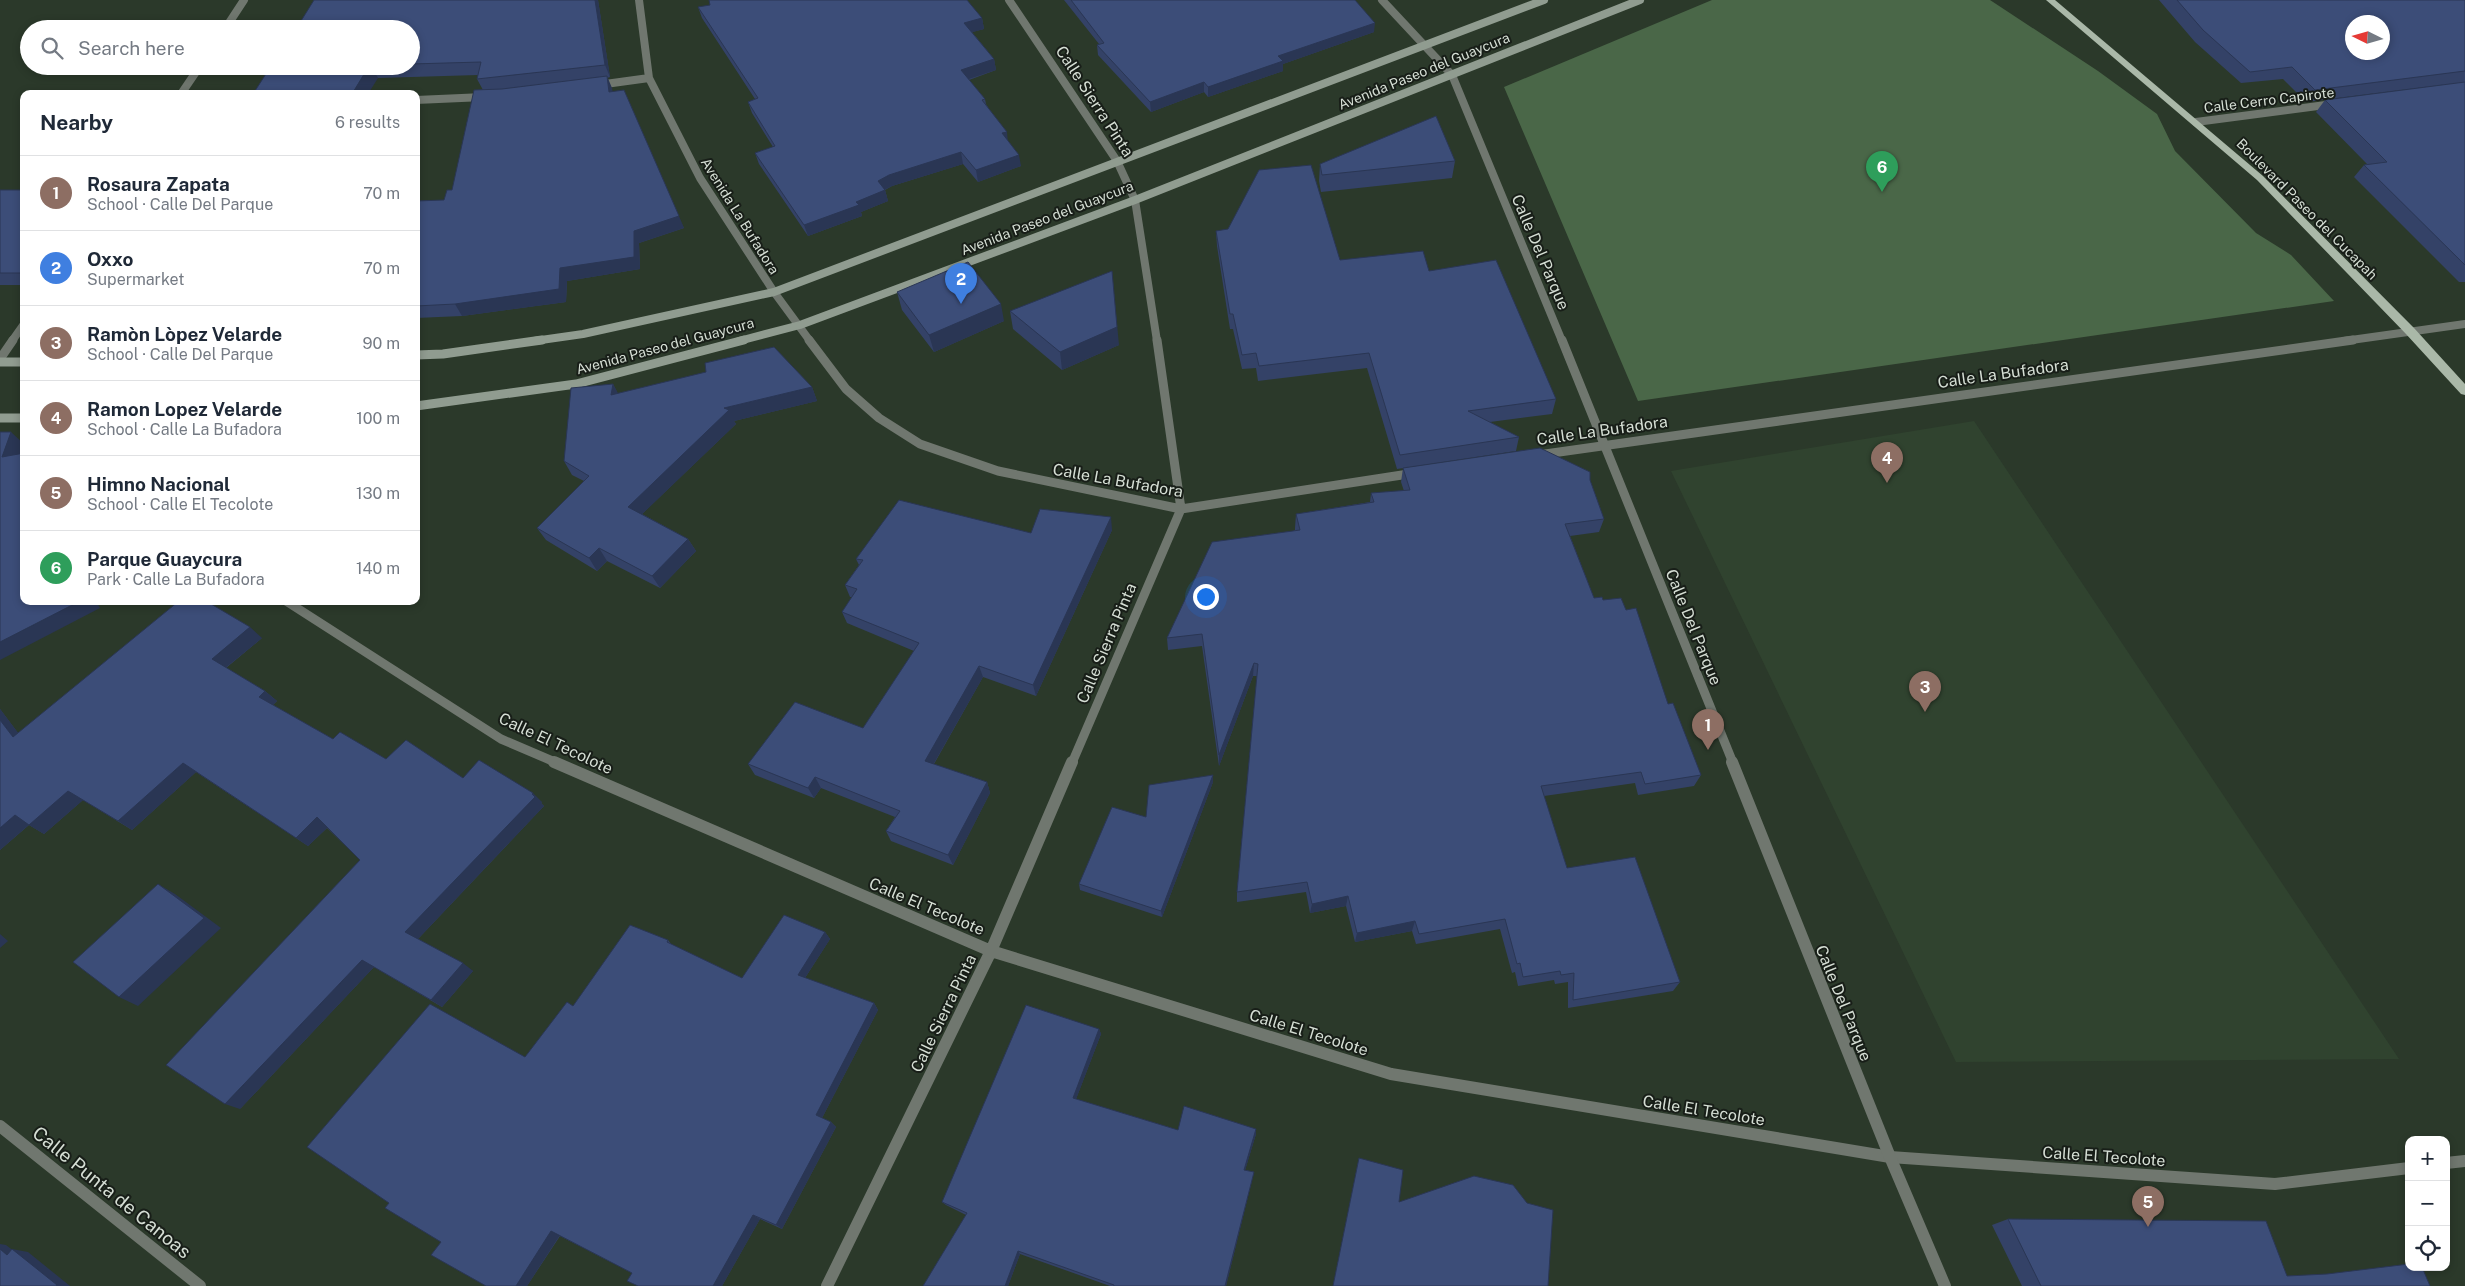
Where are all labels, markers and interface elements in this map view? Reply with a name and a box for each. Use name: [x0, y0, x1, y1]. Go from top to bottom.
north arrow: [2345, 15, 2390, 60]
search box: [20, 20, 420, 75]
street label: Avenida Paseo del Guaycura: [1336, 29, 1512, 113]
icon: search: [38, 34, 66, 62]
text: Search here: [78, 37, 185, 59]
street label: Calle Sierra Pinta: [1052, 42, 1138, 160]
street label: Calle Cerro Capirote: [2203, 84, 2335, 116]
text: Nearby: [40, 110, 113, 135]
text: 6 results: [335, 113, 400, 132]
street label: Boulevard Paseo del Cucapah: [2233, 135, 2381, 283]
pin: 6: [1866, 151, 1898, 192]
street label: Avenida La Bufadora: [698, 155, 782, 277]
text: Rosaura Zapata: [87, 173, 230, 195]
street label: Avenida Paseo del Guaycura: [959, 178, 1135, 258]
text: 1: [53, 184, 59, 203]
text: 70 m: [363, 184, 400, 203]
street label: Calle Del Parque: [1508, 192, 1573, 313]
text: School · Calle Del Parque: [87, 195, 273, 214]
text: Oxxo: [87, 248, 133, 270]
text: 2: [51, 259, 61, 278]
text: 70 m: [363, 259, 400, 278]
pin: 2: [945, 263, 977, 304]
text: Supermarket: [87, 270, 184, 289]
street label: Avenida Paseo del Guaycura: [574, 315, 756, 377]
text: Ramòn Lòpez Velarde: [87, 323, 282, 345]
text: 3: [51, 334, 61, 353]
text: 90 m: [363, 334, 400, 353]
text: School · Calle Del Parque: [87, 345, 273, 364]
street label: Calle La Bufadora: [1936, 355, 2070, 392]
text: Ramon Lopez Velarde: [87, 398, 282, 420]
text: 4: [51, 409, 61, 428]
text: 100 m: [356, 409, 400, 428]
street label: Calle La Bufadora: [1535, 412, 1669, 449]
text: School · Calle La Bufadora: [87, 420, 282, 439]
pin: 4: [1871, 442, 1903, 483]
street label: Calle La Bufadora: [1051, 460, 1185, 501]
text: Himno Nacional: [87, 473, 230, 495]
text: 5: [51, 484, 61, 503]
text: 130 m: [356, 484, 400, 503]
text: School · Calle El Tecolote: [87, 495, 273, 514]
text: Parque Guaycura: [87, 548, 242, 570]
text: 6: [51, 559, 61, 578]
text: 140 m: [356, 559, 400, 578]
street label: Calle Del Parque: [1662, 566, 1725, 688]
text: Park · Calle La Bufadora: [87, 570, 265, 589]
street label: Calle Sierra Pinta: [1073, 580, 1140, 706]
your location: [1193, 584, 1219, 610]
pin: 3: [1909, 671, 1941, 712]
street label: Calle El Tecolote: [496, 709, 616, 778]
pin: 1: [1692, 709, 1724, 750]
street label: Calle El Tecolote: [866, 874, 987, 939]
street label: Calle Del Parque: [1812, 942, 1875, 1064]
street label: Calle Sierra Pinta: [907, 951, 980, 1075]
street label: Calle El Tecolote: [1247, 1005, 1371, 1060]
street label: Calle El Tecolote: [1641, 1091, 1766, 1130]
street label: Calle Punta de Canoas: [28, 1121, 196, 1263]
map controls: [2405, 1136, 2450, 1271]
button: +: [2405, 1136, 2450, 1181]
street label: Calle El Tecolote: [2042, 1143, 2166, 1170]
button: −: [2405, 1181, 2450, 1226]
pin: 5: [2132, 1186, 2164, 1227]
button: locate: [2405, 1226, 2450, 1271]

